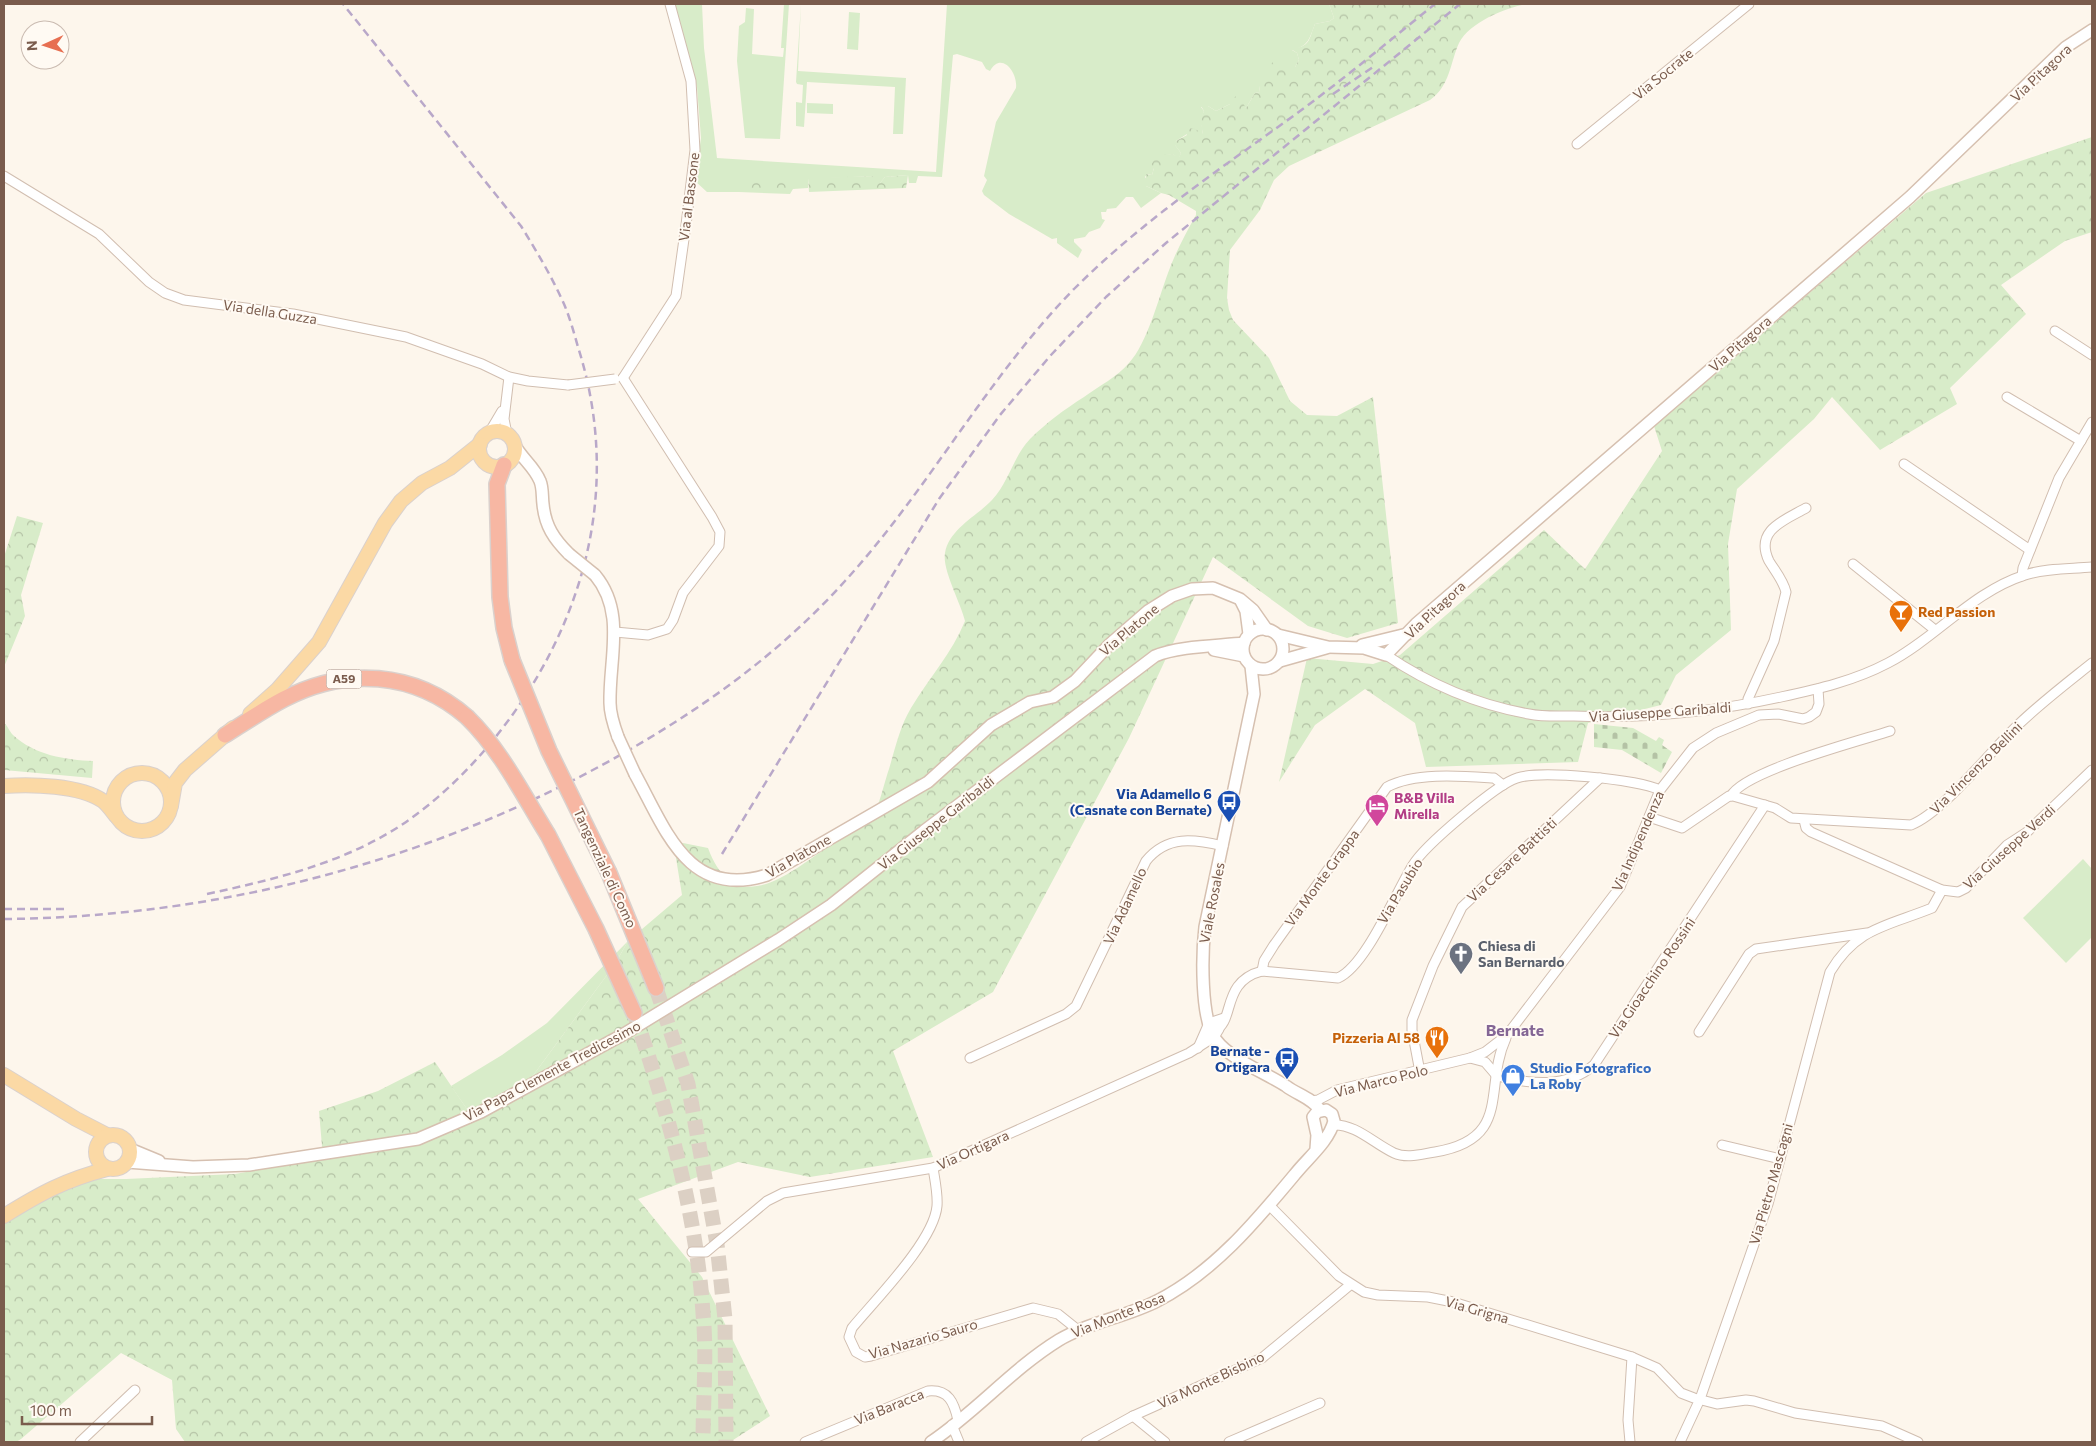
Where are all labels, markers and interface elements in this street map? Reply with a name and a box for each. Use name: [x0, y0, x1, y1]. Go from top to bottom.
north arrow: [20, 20, 70, 70]
text: N: [23, 40, 40, 51]
street label: Via Pitagora: [2007, 40, 2075, 105]
street label: Via Socrate: [1629, 44, 1696, 103]
street label: Via al Bassone: [675, 151, 702, 242]
street label: Via della Guzza: [222, 296, 318, 327]
street label: Via Pitagora: [1705, 312, 1774, 375]
street label: Via Pitagora: [1401, 577, 1469, 642]
bar icon: Red Passion: [1888, 599, 1914, 633]
street label: Via Platone: [1096, 600, 1162, 659]
place label: Red Passion: [1918, 603, 1995, 620]
road number: A59: [326, 670, 362, 689]
street label: Via Giuseppe Garibaldi: [1588, 698, 1732, 725]
street label: Via Vincenzo Bellini: [1926, 718, 2025, 817]
street label: Via Giuseppe Garibaldi: [874, 772, 997, 873]
place label: Via Adamello 6 (Casnate con Bernate): [1070, 785, 1212, 818]
street label: Via Indipendenza: [1608, 788, 1667, 894]
bus stop icon: Via Adamello 6 (Casnate con Bernate): [1216, 789, 1242, 823]
place label: B&B Villa Mirella: [1394, 789, 1455, 822]
hotel icon: B&B Villa Mirella: [1364, 793, 1390, 827]
street label: Via Giuseppe Verdi: [1959, 801, 2058, 893]
street label: Tangenziale di Como: [570, 805, 641, 930]
street label: Via Cesare Battisti: [1463, 814, 1560, 906]
street label: Via Monte Grappa: [1281, 826, 1362, 929]
street label: Via Platone: [762, 830, 833, 881]
street label: Via Pasubio: [1373, 855, 1426, 927]
street label: Viale Rosales: [1195, 861, 1228, 945]
street label: Via Adamello: [1099, 865, 1150, 947]
street label: Via Gioacchino Rossini: [1605, 914, 1698, 1041]
place label: Chiesa di San Bernardo: [1478, 937, 1565, 970]
church icon: Chiesa di San Bernardo: [1448, 941, 1474, 975]
street label: Via Papa Clemente Tredicesimo: [460, 1016, 643, 1125]
district label: Bernate: [1486, 1020, 1544, 1039]
restaurant icon: Pizzeria Al 58: [1424, 1025, 1450, 1059]
place label: Pizzeria Al 58: [1332, 1029, 1420, 1046]
place label: Bernate - Ortigara: [1210, 1042, 1270, 1075]
bus stop icon: Bernate - Ortigara: [1274, 1046, 1300, 1080]
place label: Studio Fotografico La Roby: [1530, 1059, 1651, 1092]
street label: Via Marco Polo: [1332, 1061, 1429, 1100]
shop icon: Studio Fotografico La Roby: [1500, 1063, 1526, 1097]
street label: Via Pietro Mascagni: [1745, 1121, 1796, 1246]
street label: Via Ortigara: [934, 1126, 1012, 1173]
street label: Via Monte Rosa: [1068, 1288, 1167, 1341]
street label: Via Grigna: [1443, 1292, 1511, 1327]
street label: Via Nazario Sauro: [866, 1315, 979, 1362]
street label: Via Monte Bisbino: [1155, 1347, 1267, 1412]
street label: Via Baracca: [852, 1385, 926, 1428]
scale bar: [22, 1394, 152, 1426]
text: 100 m: [30, 1401, 72, 1419]

